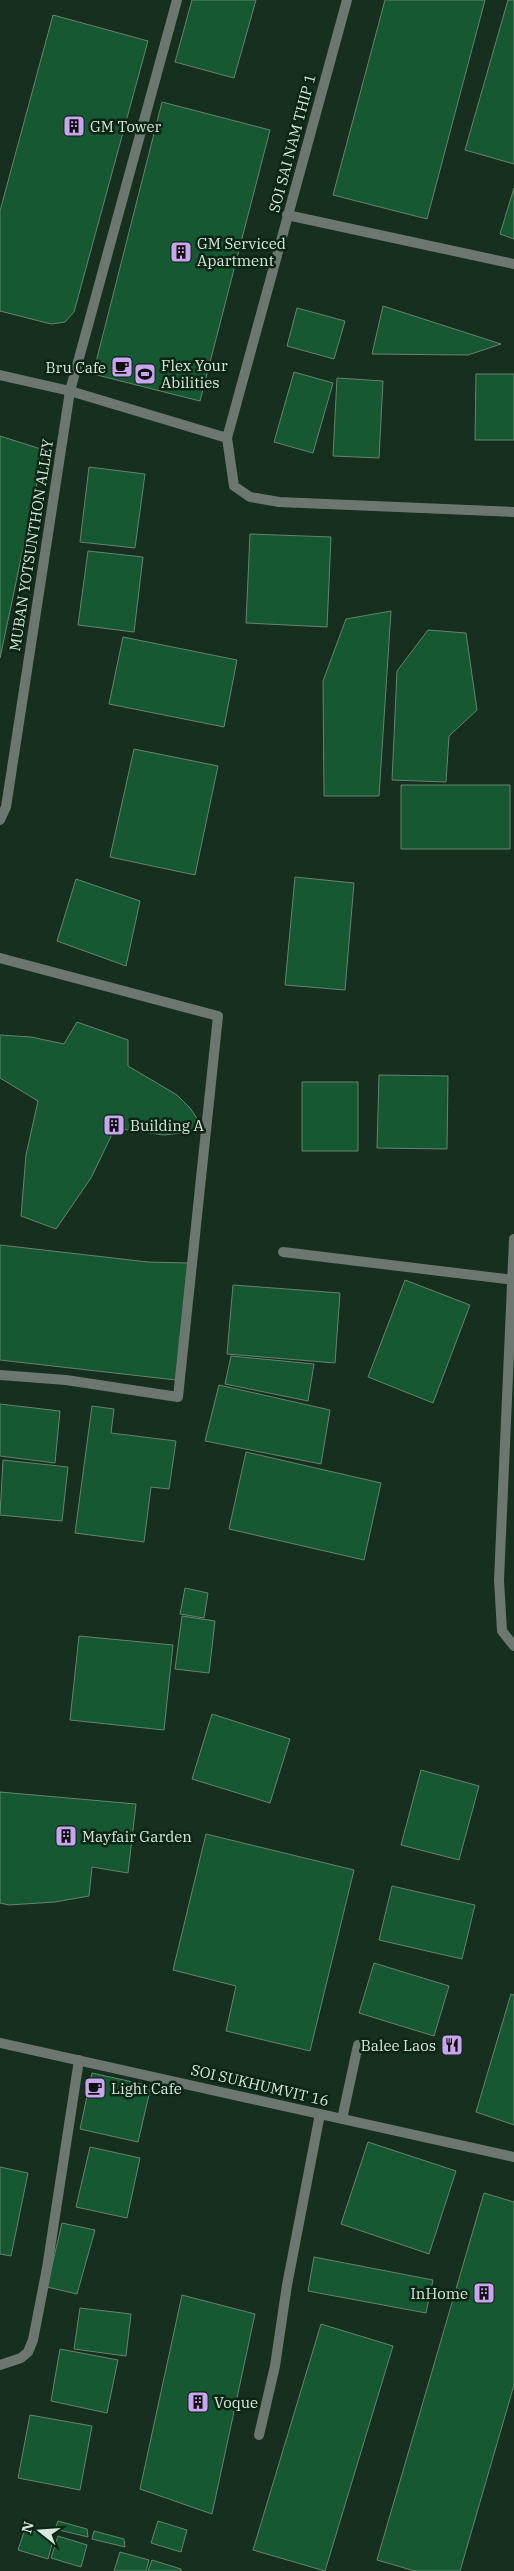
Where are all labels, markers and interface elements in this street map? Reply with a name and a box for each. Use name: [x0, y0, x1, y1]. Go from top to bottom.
street label: SOI SAI NAM THIP 1: [264, 72, 320, 214]
building icon: GM Tower: [62, 114, 86, 138]
place label: GM Tower: [90, 117, 161, 136]
place label: GM Serviced Apartment: [197, 234, 286, 270]
building icon: GM Serviced Apartment: [169, 240, 193, 264]
cafe icon: Bru Cafe: [110, 355, 134, 379]
place label: Flex Your Abilities: [161, 356, 228, 392]
place label: Bru Cafe: [45, 358, 106, 377]
sports icon: Flex Your Abilities: [133, 362, 157, 386]
street label: MUBAN YOTSUNTHON ALLEY: [5, 437, 57, 652]
building icon: Building A: [102, 1113, 126, 1137]
place label: Building A: [130, 1116, 204, 1135]
building icon: Mayfair Garden: [54, 1824, 78, 1848]
place label: Mayfair Garden: [82, 1827, 192, 1846]
restaurant icon: Balee Laos: [440, 2033, 464, 2057]
place label: Balee Laos: [361, 2036, 436, 2055]
street label: SOI SUKHUMVIT 16: [189, 2060, 331, 2110]
cafe icon: Light Cafe: [83, 2076, 107, 2100]
place label: Light Cafe: [111, 2079, 182, 2098]
building icon: InHome: [472, 2281, 496, 2305]
place label: InHome: [411, 2284, 468, 2303]
building icon: Voque: [186, 2390, 210, 2414]
place label: Voque: [214, 2393, 258, 2412]
north arrow: [15, 2506, 65, 2556]
text: N: [17, 2519, 38, 2535]

